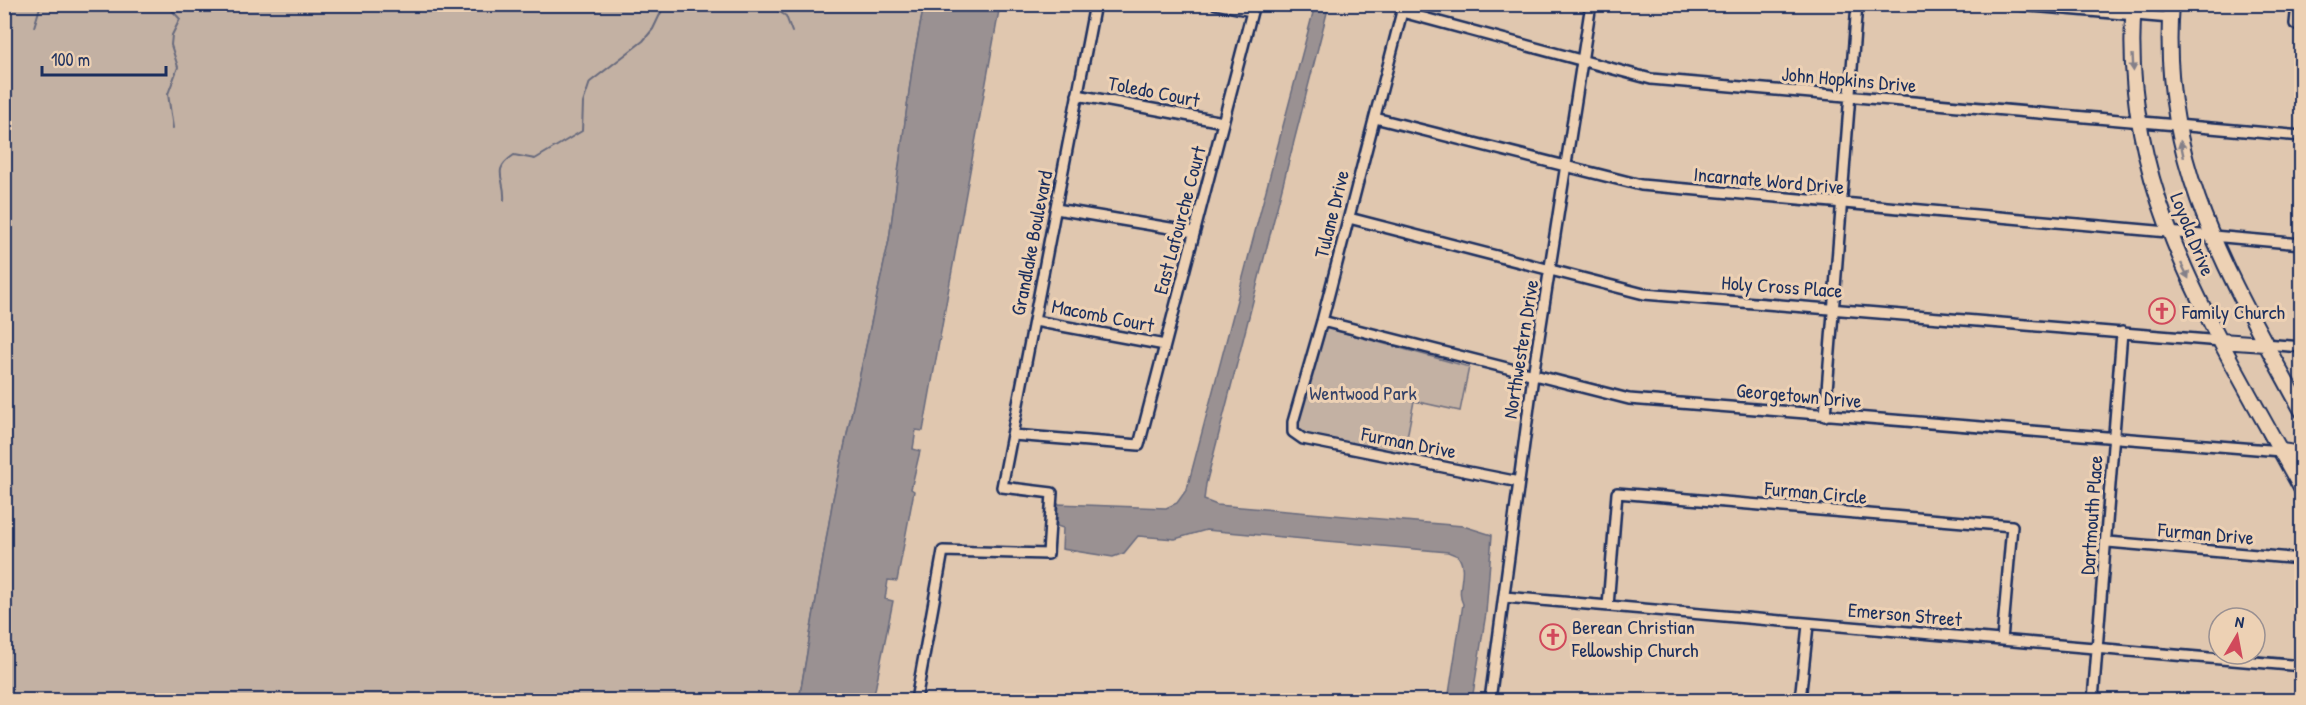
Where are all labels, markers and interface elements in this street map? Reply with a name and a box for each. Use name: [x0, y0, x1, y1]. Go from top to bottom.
scale bar: [42, 39, 166, 77]
text: 100 m: [51, 47, 90, 72]
one-way arrow: [2129, 53, 2138, 72]
street label: John Hopkins Drive: [1780, 60, 1918, 98]
street label: Toledo Court: [1106, 69, 1203, 113]
one-way arrow: [2176, 140, 2186, 158]
street label: East Lafourche Court: [1146, 142, 1212, 297]
street label: Incarnate Word Drive: [1692, 160, 1846, 200]
street label: Tulane Drive: [1307, 167, 1355, 261]
street label: Grandlake Boulevard: [1004, 168, 1058, 318]
street label: Loyola Drive: [2164, 188, 2222, 280]
one-way arrow: [2181, 262, 2190, 279]
street label: Holy Cross Place: [1721, 268, 1843, 304]
street label: Northwestern Drive: [1496, 278, 1544, 420]
street label: Macomb Court: [1050, 292, 1158, 338]
church icon: Family Church: [2147, 296, 2177, 326]
place label: Family Church: [2181, 298, 2285, 325]
street label: Georgetown Drive: [1735, 376, 1863, 414]
park label: Wentwood Park: [1309, 379, 1417, 406]
street label: Furman Drive: [1358, 419, 1459, 464]
street label: Dartmouth Place: [2073, 454, 2109, 576]
street label: Furman Circle: [1763, 474, 1868, 510]
street label: Furman Drive: [2156, 515, 2255, 551]
street label: Emerson Street: [1847, 596, 1964, 633]
north arrow: [2207, 606, 2267, 666]
text: N: [2234, 610, 2246, 633]
place label: Berean Christian Fellowship Church: [1571, 613, 1698, 663]
church icon: Berean Christian Fellowship Church: [1538, 622, 1568, 652]

